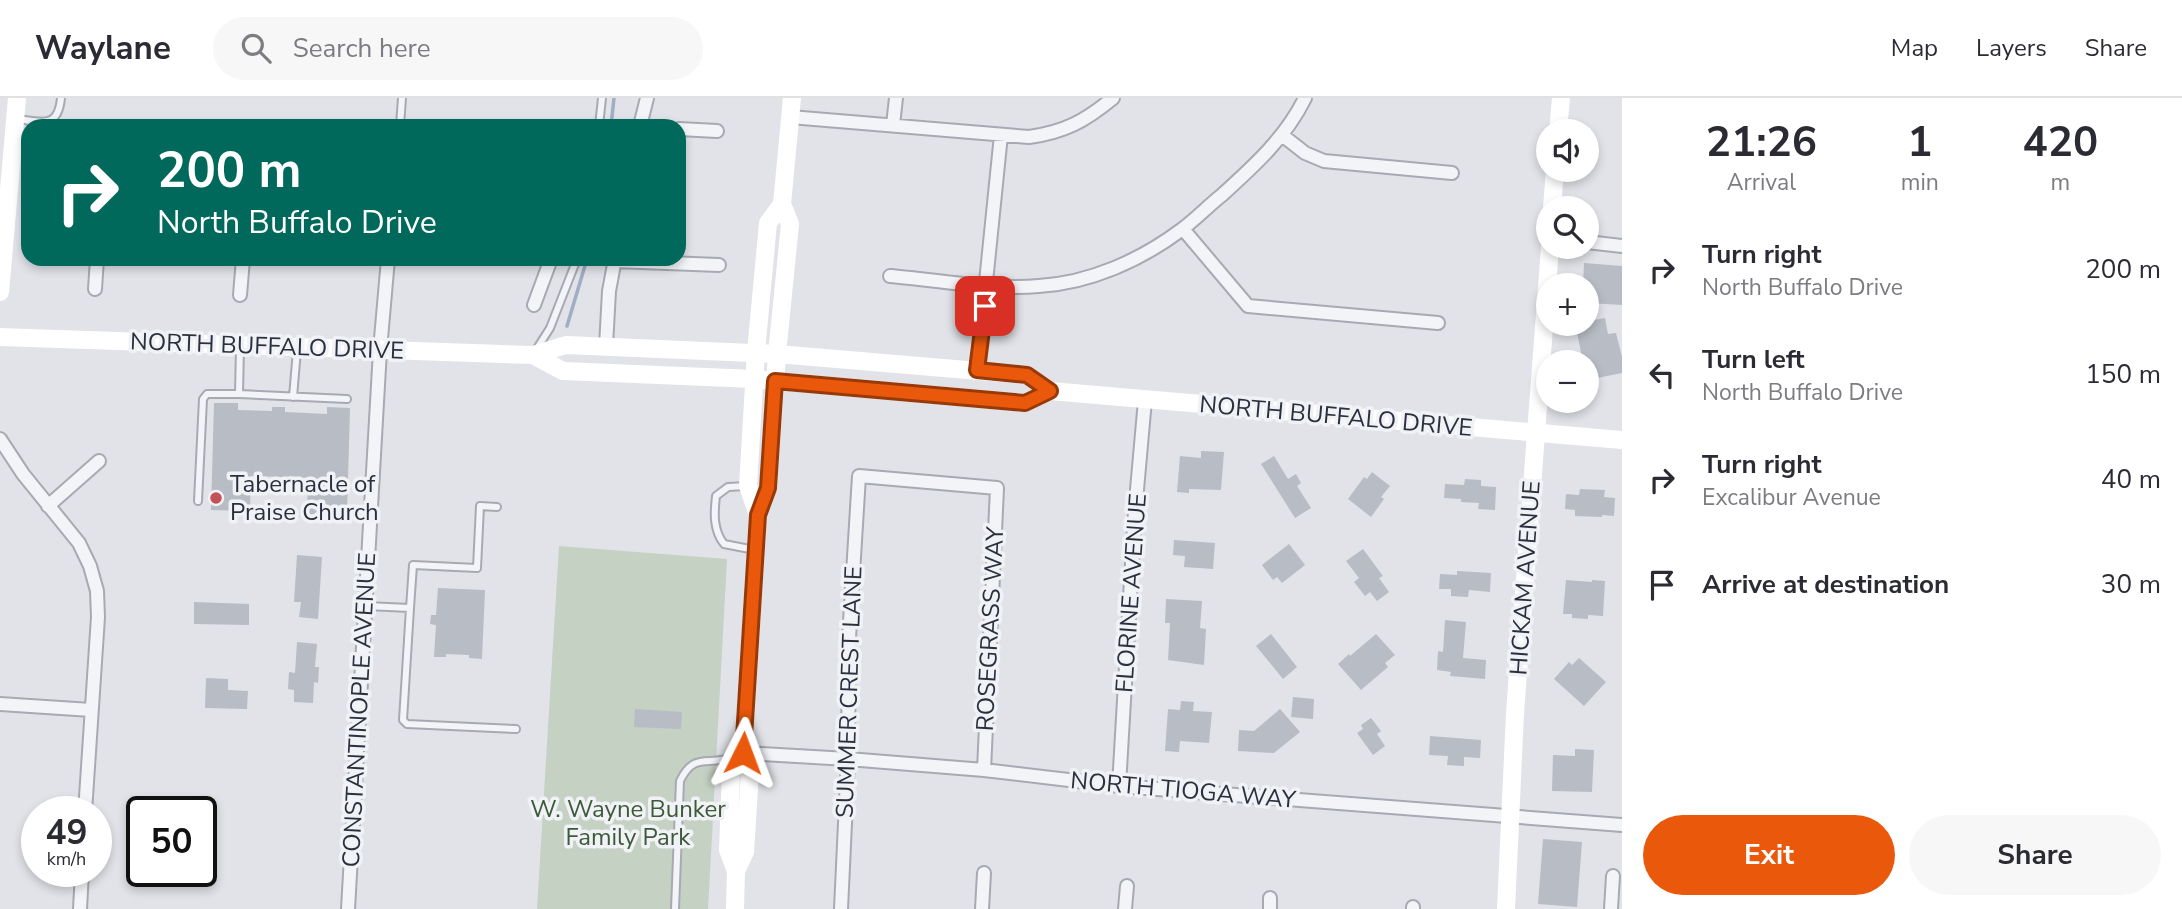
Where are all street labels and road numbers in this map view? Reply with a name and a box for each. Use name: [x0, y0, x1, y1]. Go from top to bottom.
street label: NORTH BUFFALO DRIVE: [130, 325, 404, 367]
street label: NORTH BUFFALO DRIVE: [1198, 388, 1474, 444]
street label: HICKAM AVENUE: [1502, 480, 1548, 676]
street label: FLORINE AVENUE: [1108, 492, 1154, 694]
street label: ROSEGRASS WAY: [969, 525, 1011, 732]
street label: CONSTANTINOPLE AVENUE: [335, 552, 383, 868]
street label: SUMMER CREST LANE: [829, 565, 869, 819]
street label: NORTH TIOGA WAY: [1069, 764, 1298, 816]

